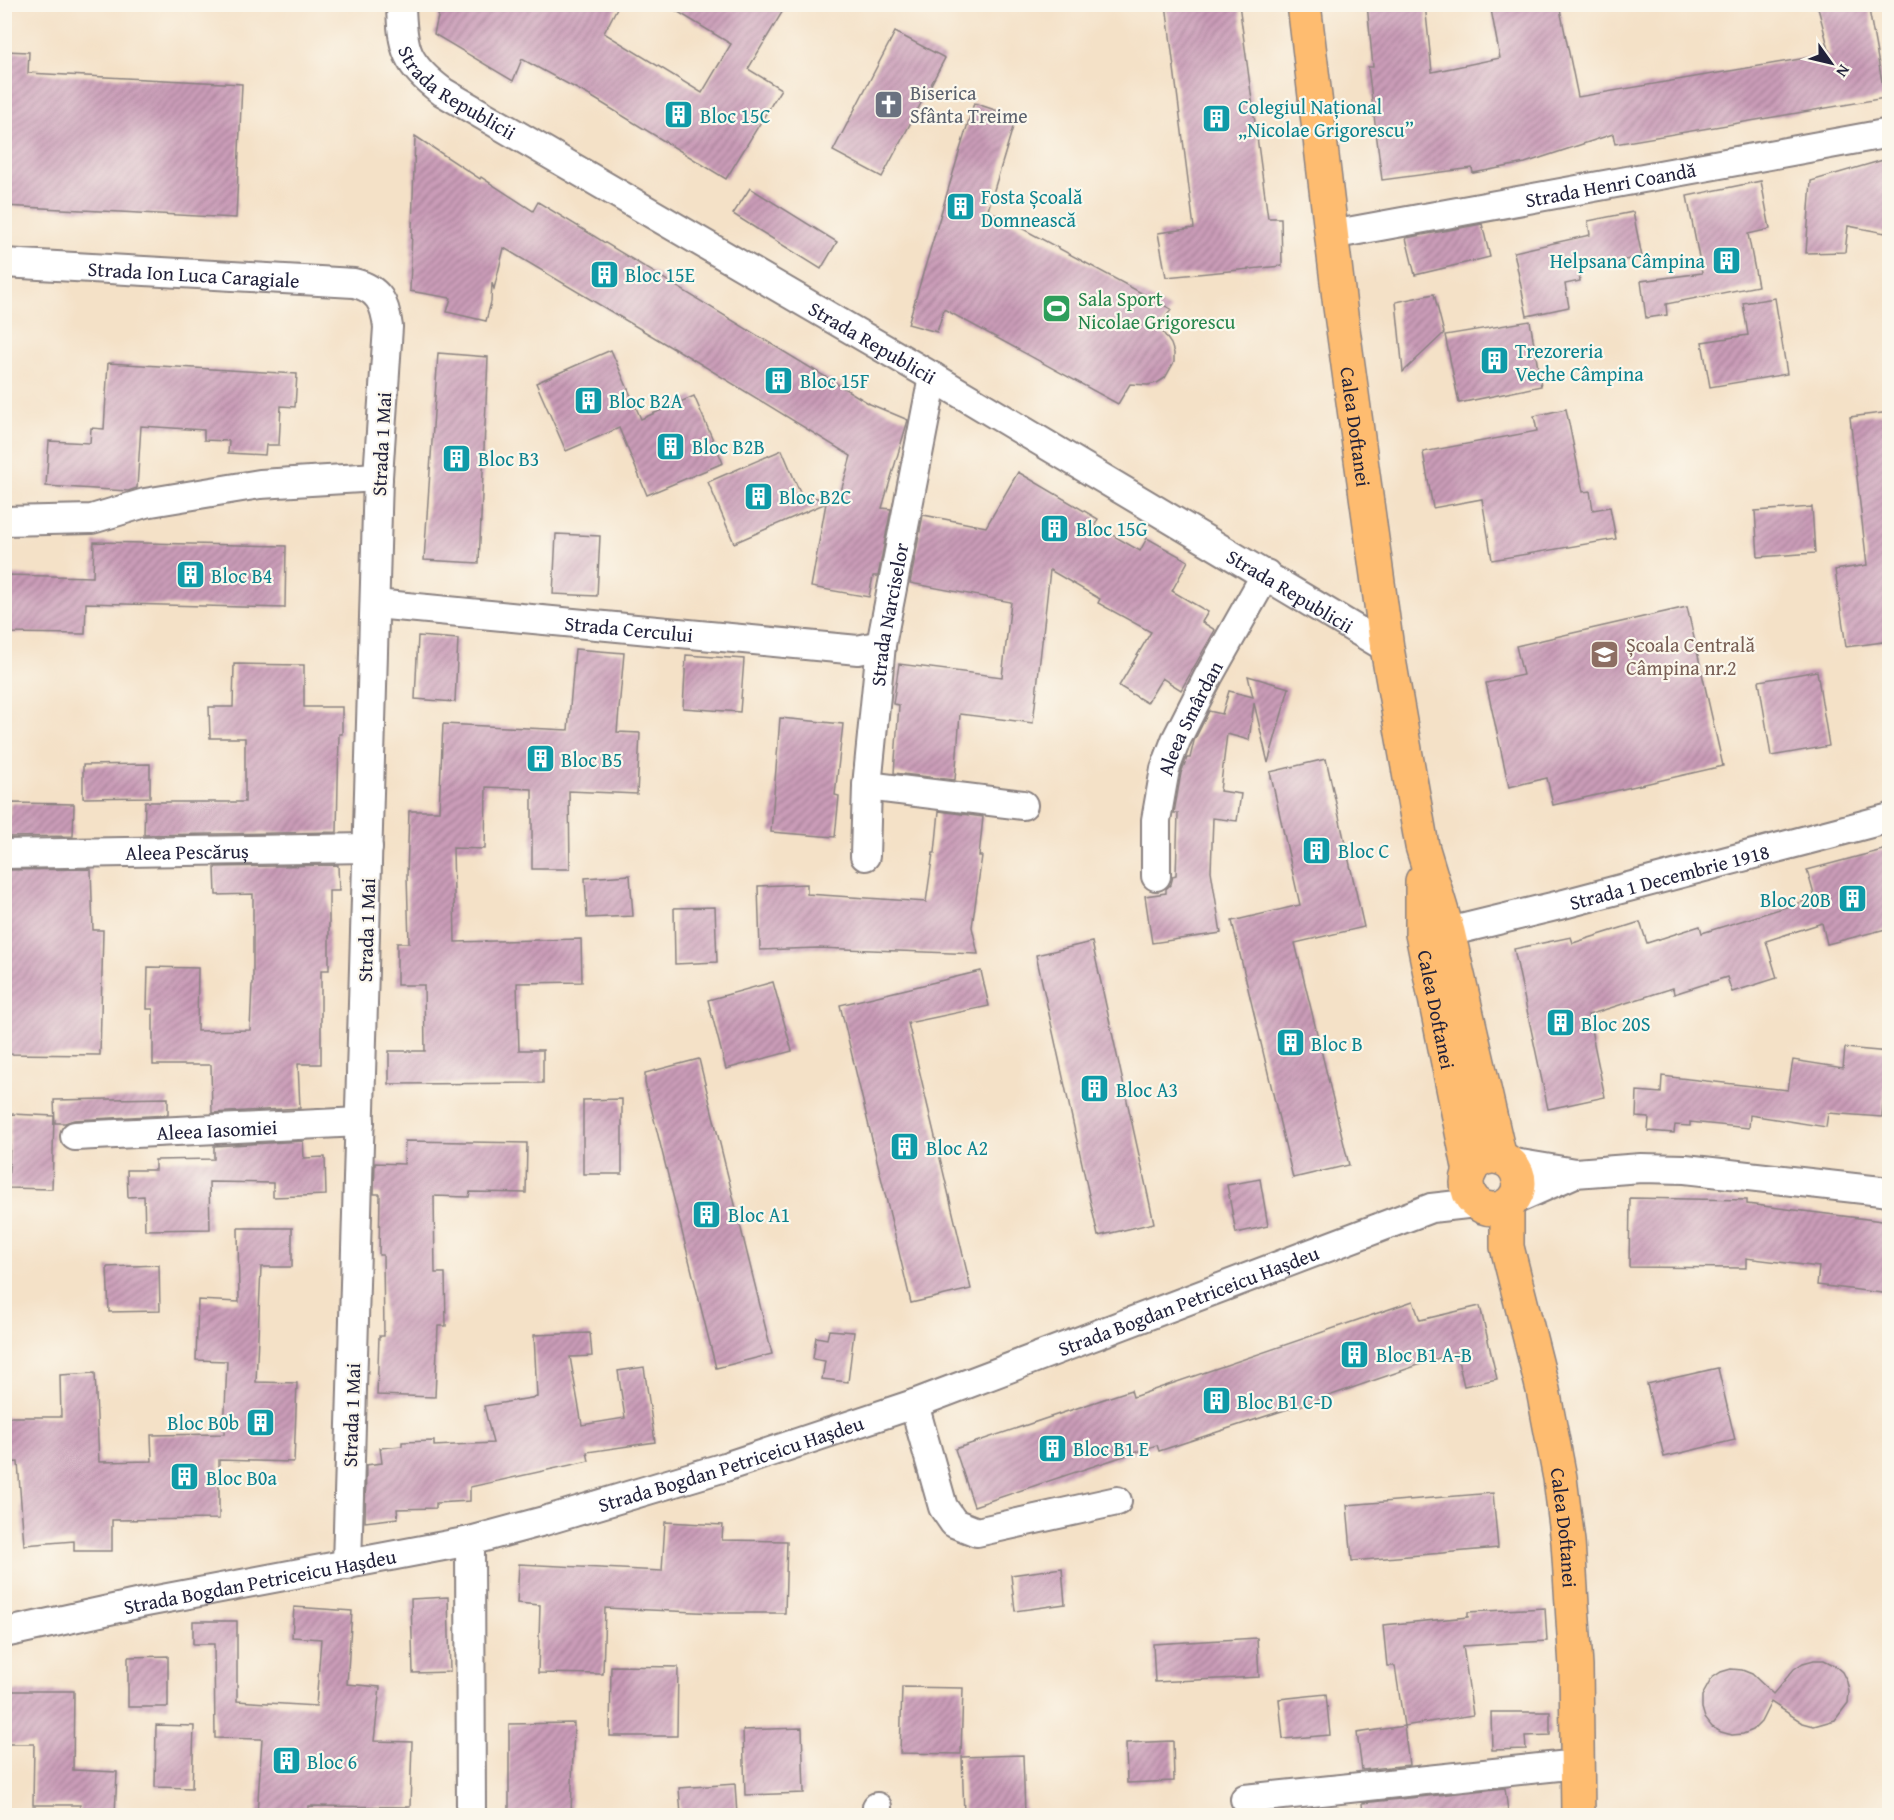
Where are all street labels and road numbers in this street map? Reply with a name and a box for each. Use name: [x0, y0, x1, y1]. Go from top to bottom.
street label: Strada Republicii: [392, 41, 522, 146]
street label: Strada Henri Coandă: [1523, 154, 1699, 214]
street label: Strada Ion Luca Caragiale: [87, 253, 300, 294]
street label: Strada Republicii: [804, 293, 942, 391]
street label: Calea Doftanei: [1334, 365, 1379, 489]
street label: Strada 1 Mai: [364, 391, 398, 497]
street label: Strada Narciselor: [862, 540, 915, 688]
street label: Strada Republicii: [1222, 541, 1360, 640]
street label: Strada Cercului: [563, 608, 695, 649]
street label: Aleea Smârdan: [1150, 655, 1229, 778]
street label: Aleea Pescăruș: [125, 835, 249, 867]
street label: Strada 1 Decembrie 1918: [1566, 836, 1772, 916]
street label: Strada 1 Mai: [350, 877, 382, 983]
street label: Calea Doftanei: [1411, 947, 1463, 1072]
street label: Aleea Iasomiei: [156, 1112, 278, 1146]
street label: Strada Bogdan Petriceicu Hașdeu: [1054, 1237, 1323, 1363]
street label: Strada 1 Mai: [335, 1362, 367, 1468]
street label: Strada Bogdan Petriceicu Hașdeu: [594, 1407, 867, 1519]
street label: Calea Doftanei: [1544, 1465, 1585, 1589]
street label: Strada Bogdan Petriceicu Hașdeu: [121, 1541, 399, 1621]

